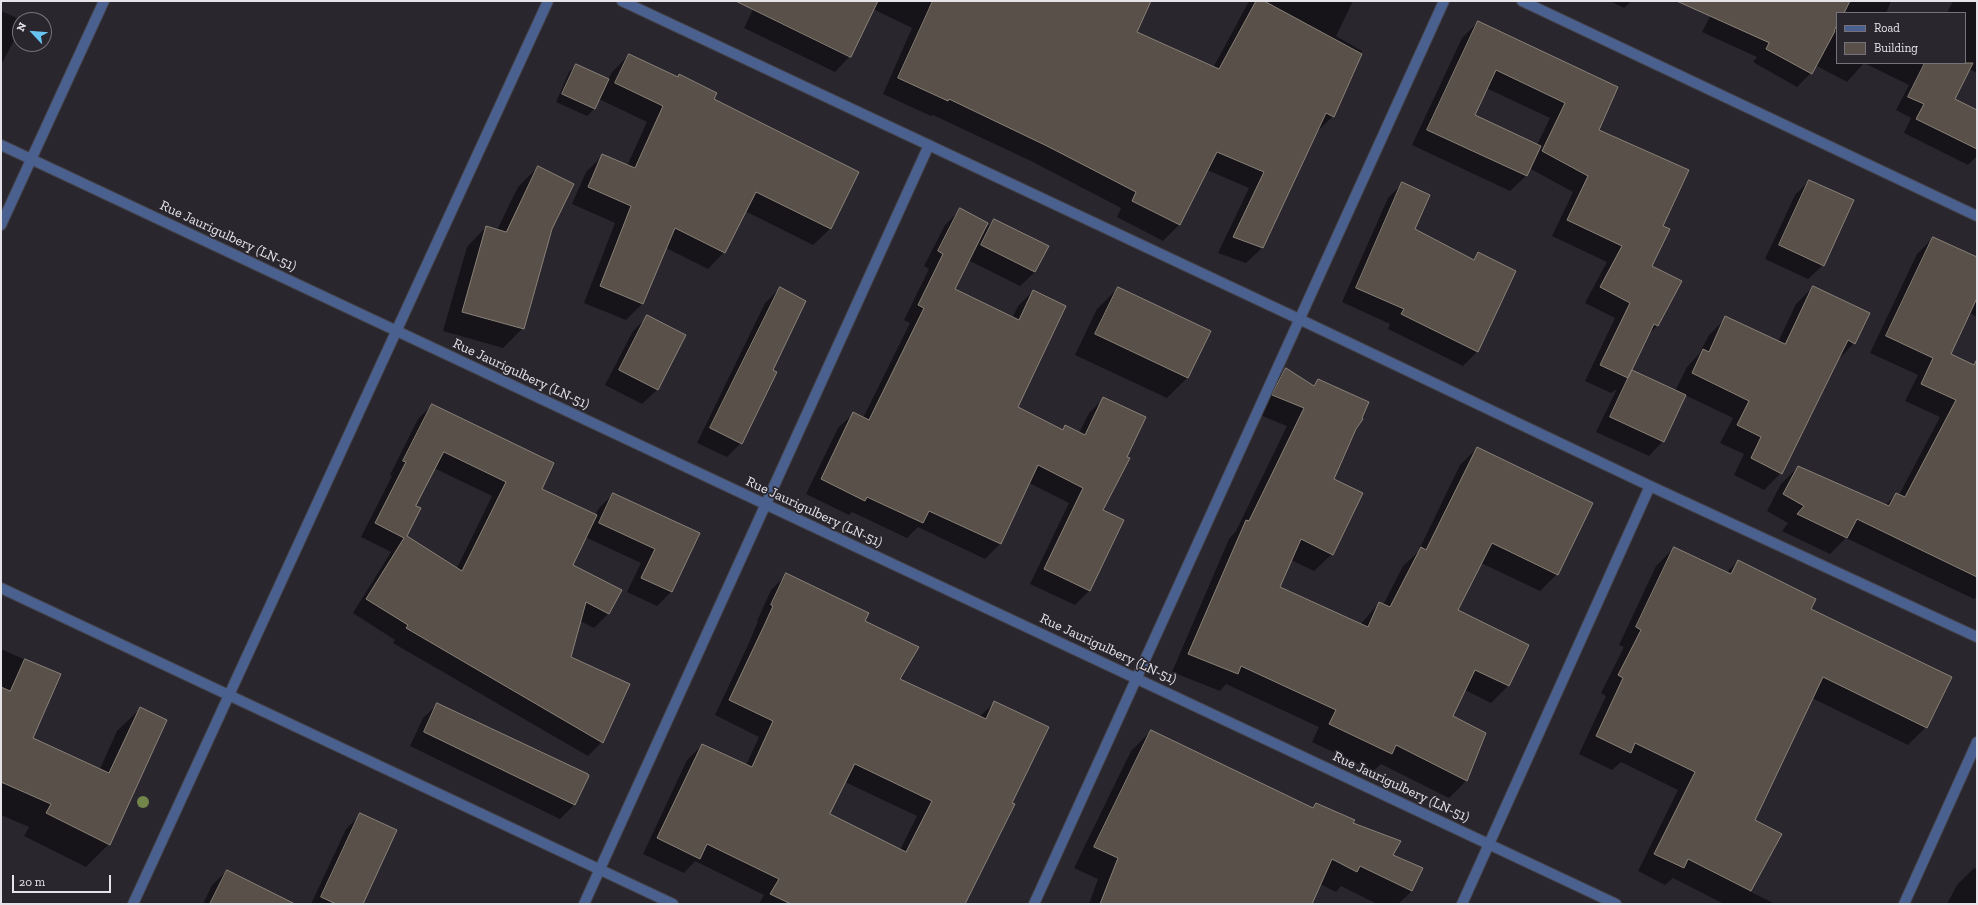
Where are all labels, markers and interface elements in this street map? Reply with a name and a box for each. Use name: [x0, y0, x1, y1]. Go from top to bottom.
north arrow: [12, 12, 52, 52]
legend: [1836, 12, 1966, 64]
text: N: [14, 20, 29, 34]
text: Road: [1874, 21, 1900, 35]
text: Building: [1874, 41, 1918, 55]
street label: Rue Jaurigulbery (LN-51): [157, 197, 299, 275]
street label: Rue Jaurigulbery (LN-51): [450, 335, 592, 413]
street label: Rue Jaurigulbery (LN-51): [743, 473, 885, 551]
street label: Rue Jaurigulbery (LN-51): [1037, 610, 1179, 688]
street label: Rue Jaurigulbery (LN-51): [1330, 748, 1472, 826]
scale bar: [14, 867, 113, 893]
text: 20 m: [19, 875, 45, 889]

